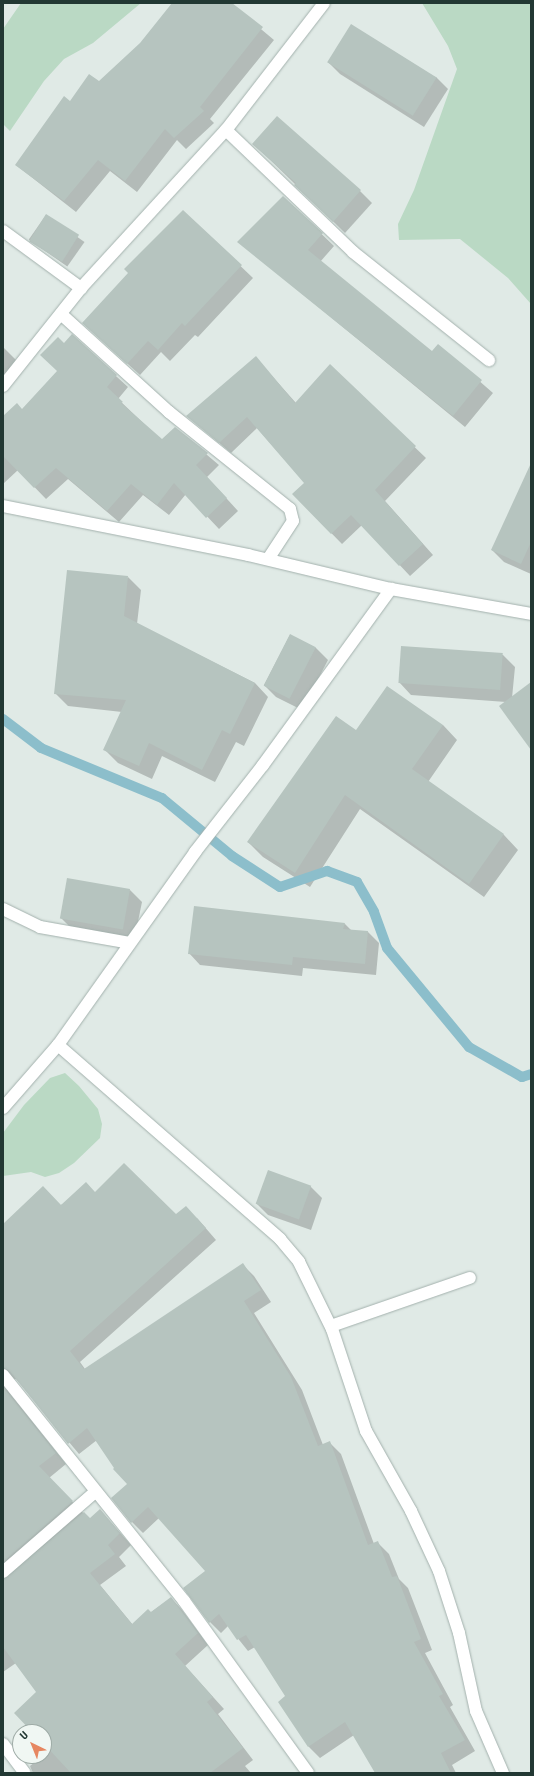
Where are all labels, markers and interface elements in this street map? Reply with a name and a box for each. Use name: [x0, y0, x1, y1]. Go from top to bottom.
north arrow: [12, 1724, 52, 1764]
text: U: [17, 1729, 31, 1742]

